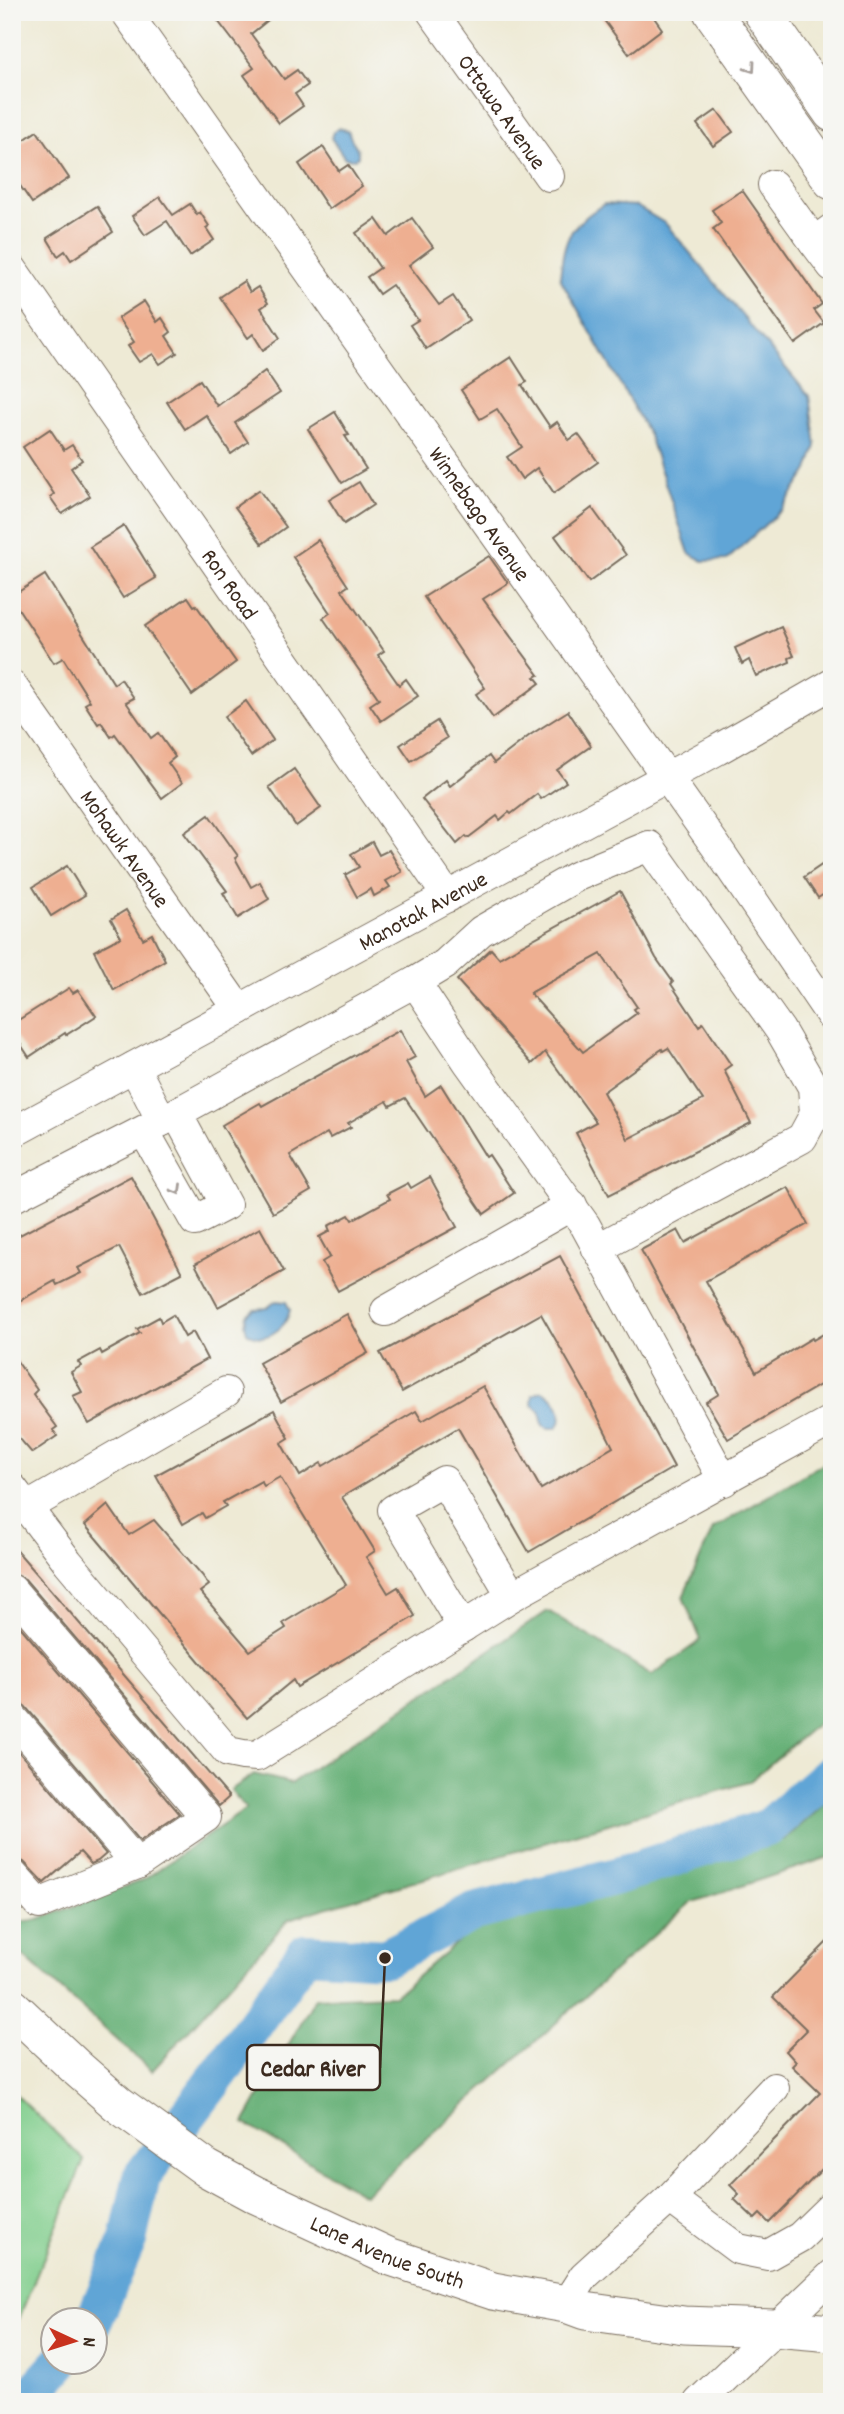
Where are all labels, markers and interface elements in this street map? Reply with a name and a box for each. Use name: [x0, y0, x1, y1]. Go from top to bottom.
street label: Ottawa Avenue: [447, 49, 553, 178]
one-way arrow: [743, 60, 756, 73]
street label: Winnebago Avenue: [418, 441, 537, 589]
street label: Ron Road: [191, 543, 264, 628]
street label: Mohawk Avenue: [70, 784, 176, 916]
street label: Manotak Avenue: [354, 865, 494, 962]
one-way arrow: [169, 1183, 182, 1195]
callout: Cedar River: [247, 2045, 380, 2090]
text: Cedar River: [261, 2054, 367, 2088]
street label: Lane Avenue South: [304, 2209, 468, 2300]
north arrow: [38, 2306, 108, 2376]
text: N: [74, 2336, 101, 2348]

